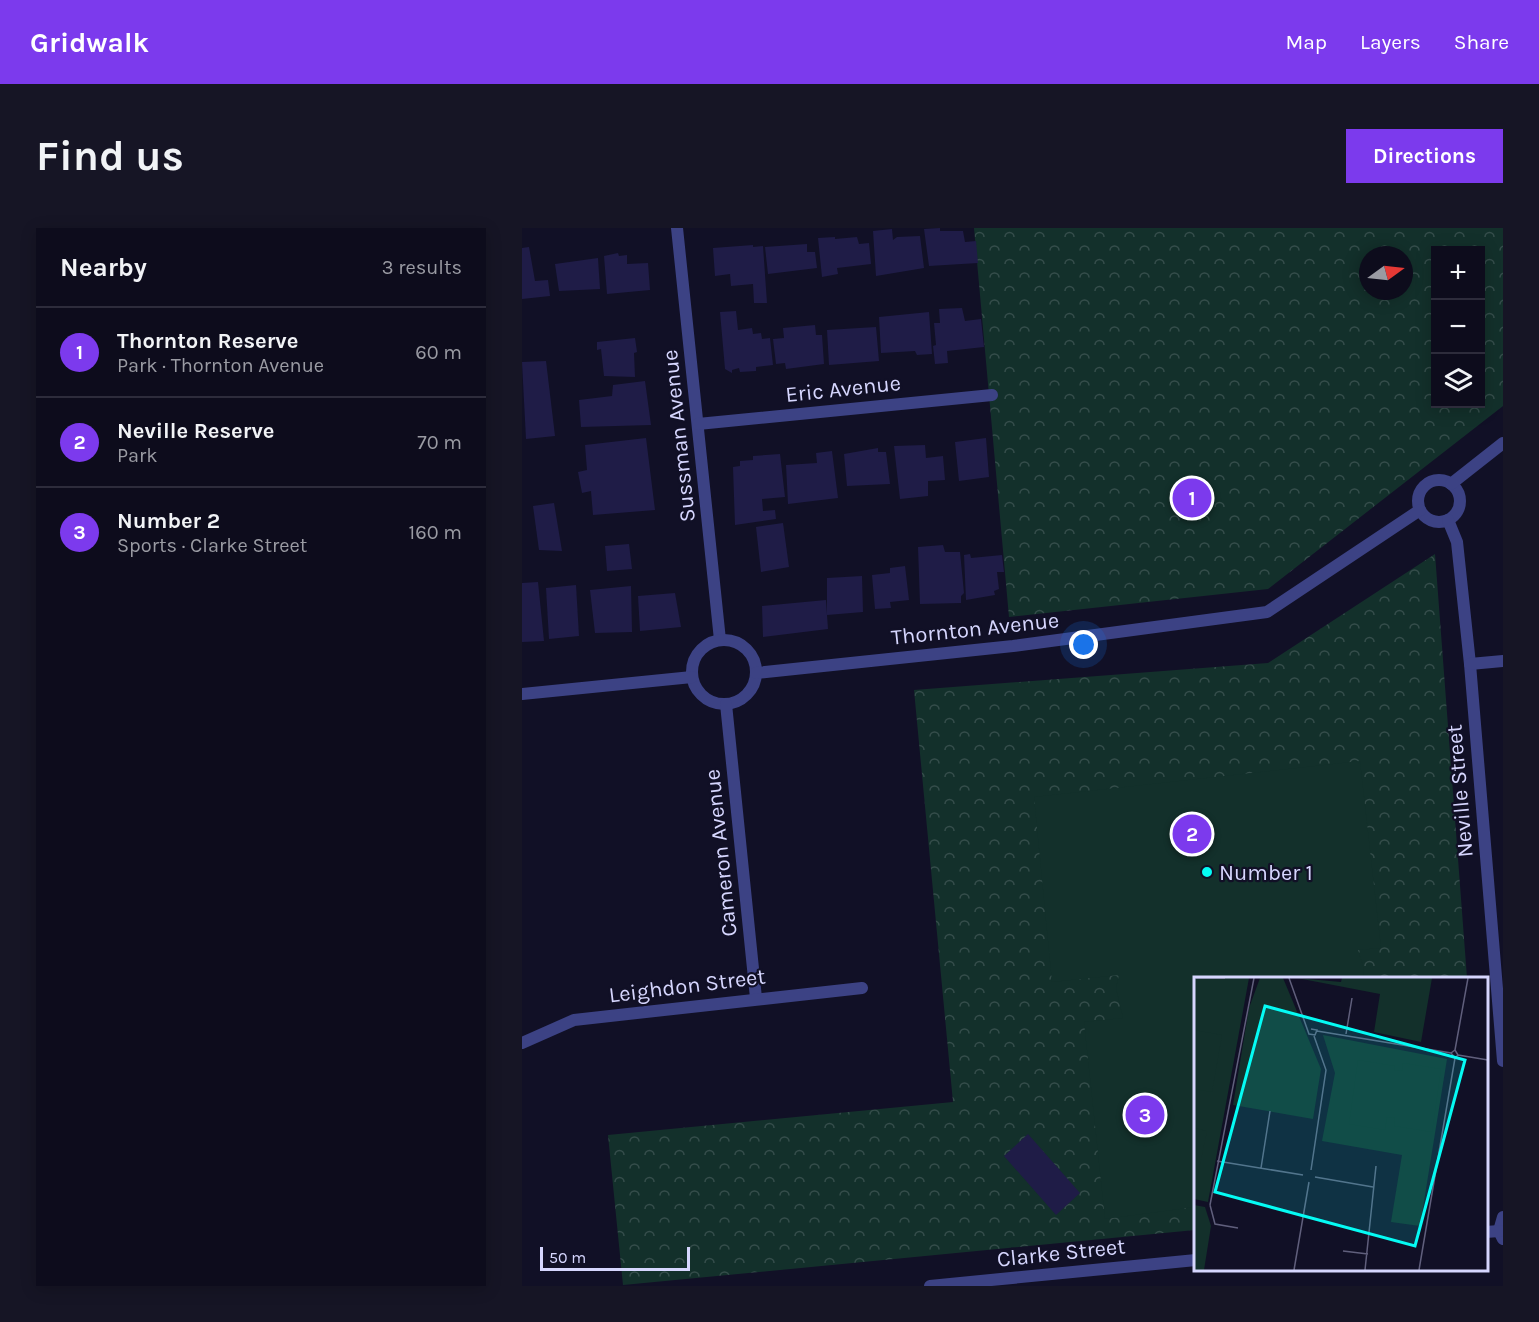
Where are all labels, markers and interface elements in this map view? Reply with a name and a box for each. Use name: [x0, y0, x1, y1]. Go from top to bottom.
text: Gridwalk: [30, 26, 149, 59]
text: Map: [1285, 30, 1327, 54]
text: Layers: [1360, 30, 1421, 54]
text: Share: [1454, 30, 1509, 54]
button: Directions: [1346, 129, 1503, 183]
text: Find us: [36, 131, 184, 181]
north arrow: [1359, 246, 1413, 300]
map controls: [1431, 246, 1485, 408]
button: +: [1431, 246, 1485, 300]
text: Nearby: [60, 252, 147, 283]
text: 3 results: [382, 256, 462, 279]
button: −: [1431, 300, 1485, 354]
text: Thornton Reserve: [117, 328, 298, 354]
text: 1: [76, 341, 83, 364]
text: 60 m: [415, 341, 462, 364]
street label: Sussman Avenue: [657, 348, 701, 523]
text: Park · Thornton Avenue: [117, 354, 324, 377]
button: layers: [1431, 354, 1485, 408]
street label: Eric Avenue: [784, 370, 902, 408]
text: Neville Reserve: [117, 418, 275, 444]
text: 2: [73, 431, 86, 454]
text: 70 m: [417, 431, 462, 454]
text: Park: [117, 444, 158, 467]
pin: 1: [1172, 476, 1212, 520]
text: Number 2: [117, 508, 220, 534]
text: 3: [73, 521, 86, 544]
text: 160 m: [409, 521, 462, 544]
text: Sports · Clarke Street: [117, 534, 307, 557]
street label: Thornton Avenue: [890, 607, 1060, 651]
your location: [1069, 630, 1098, 659]
street label: Neville Street: [1441, 723, 1479, 858]
street label: Cameron Avenue: [699, 768, 743, 938]
pin: 2: [1172, 812, 1212, 856]
place label: Number 1: [1219, 860, 1313, 886]
marker: Number 1: [1200, 865, 1214, 879]
street label: Leighdon Street: [607, 963, 767, 1009]
inset map: [1194, 977, 1488, 1271]
pin: 3: [1126, 1092, 1164, 1138]
street label: Clarke Street: [996, 1233, 1127, 1273]
scale bar: [540, 1244, 690, 1272]
text: 50 m: [549, 1248, 586, 1267]

